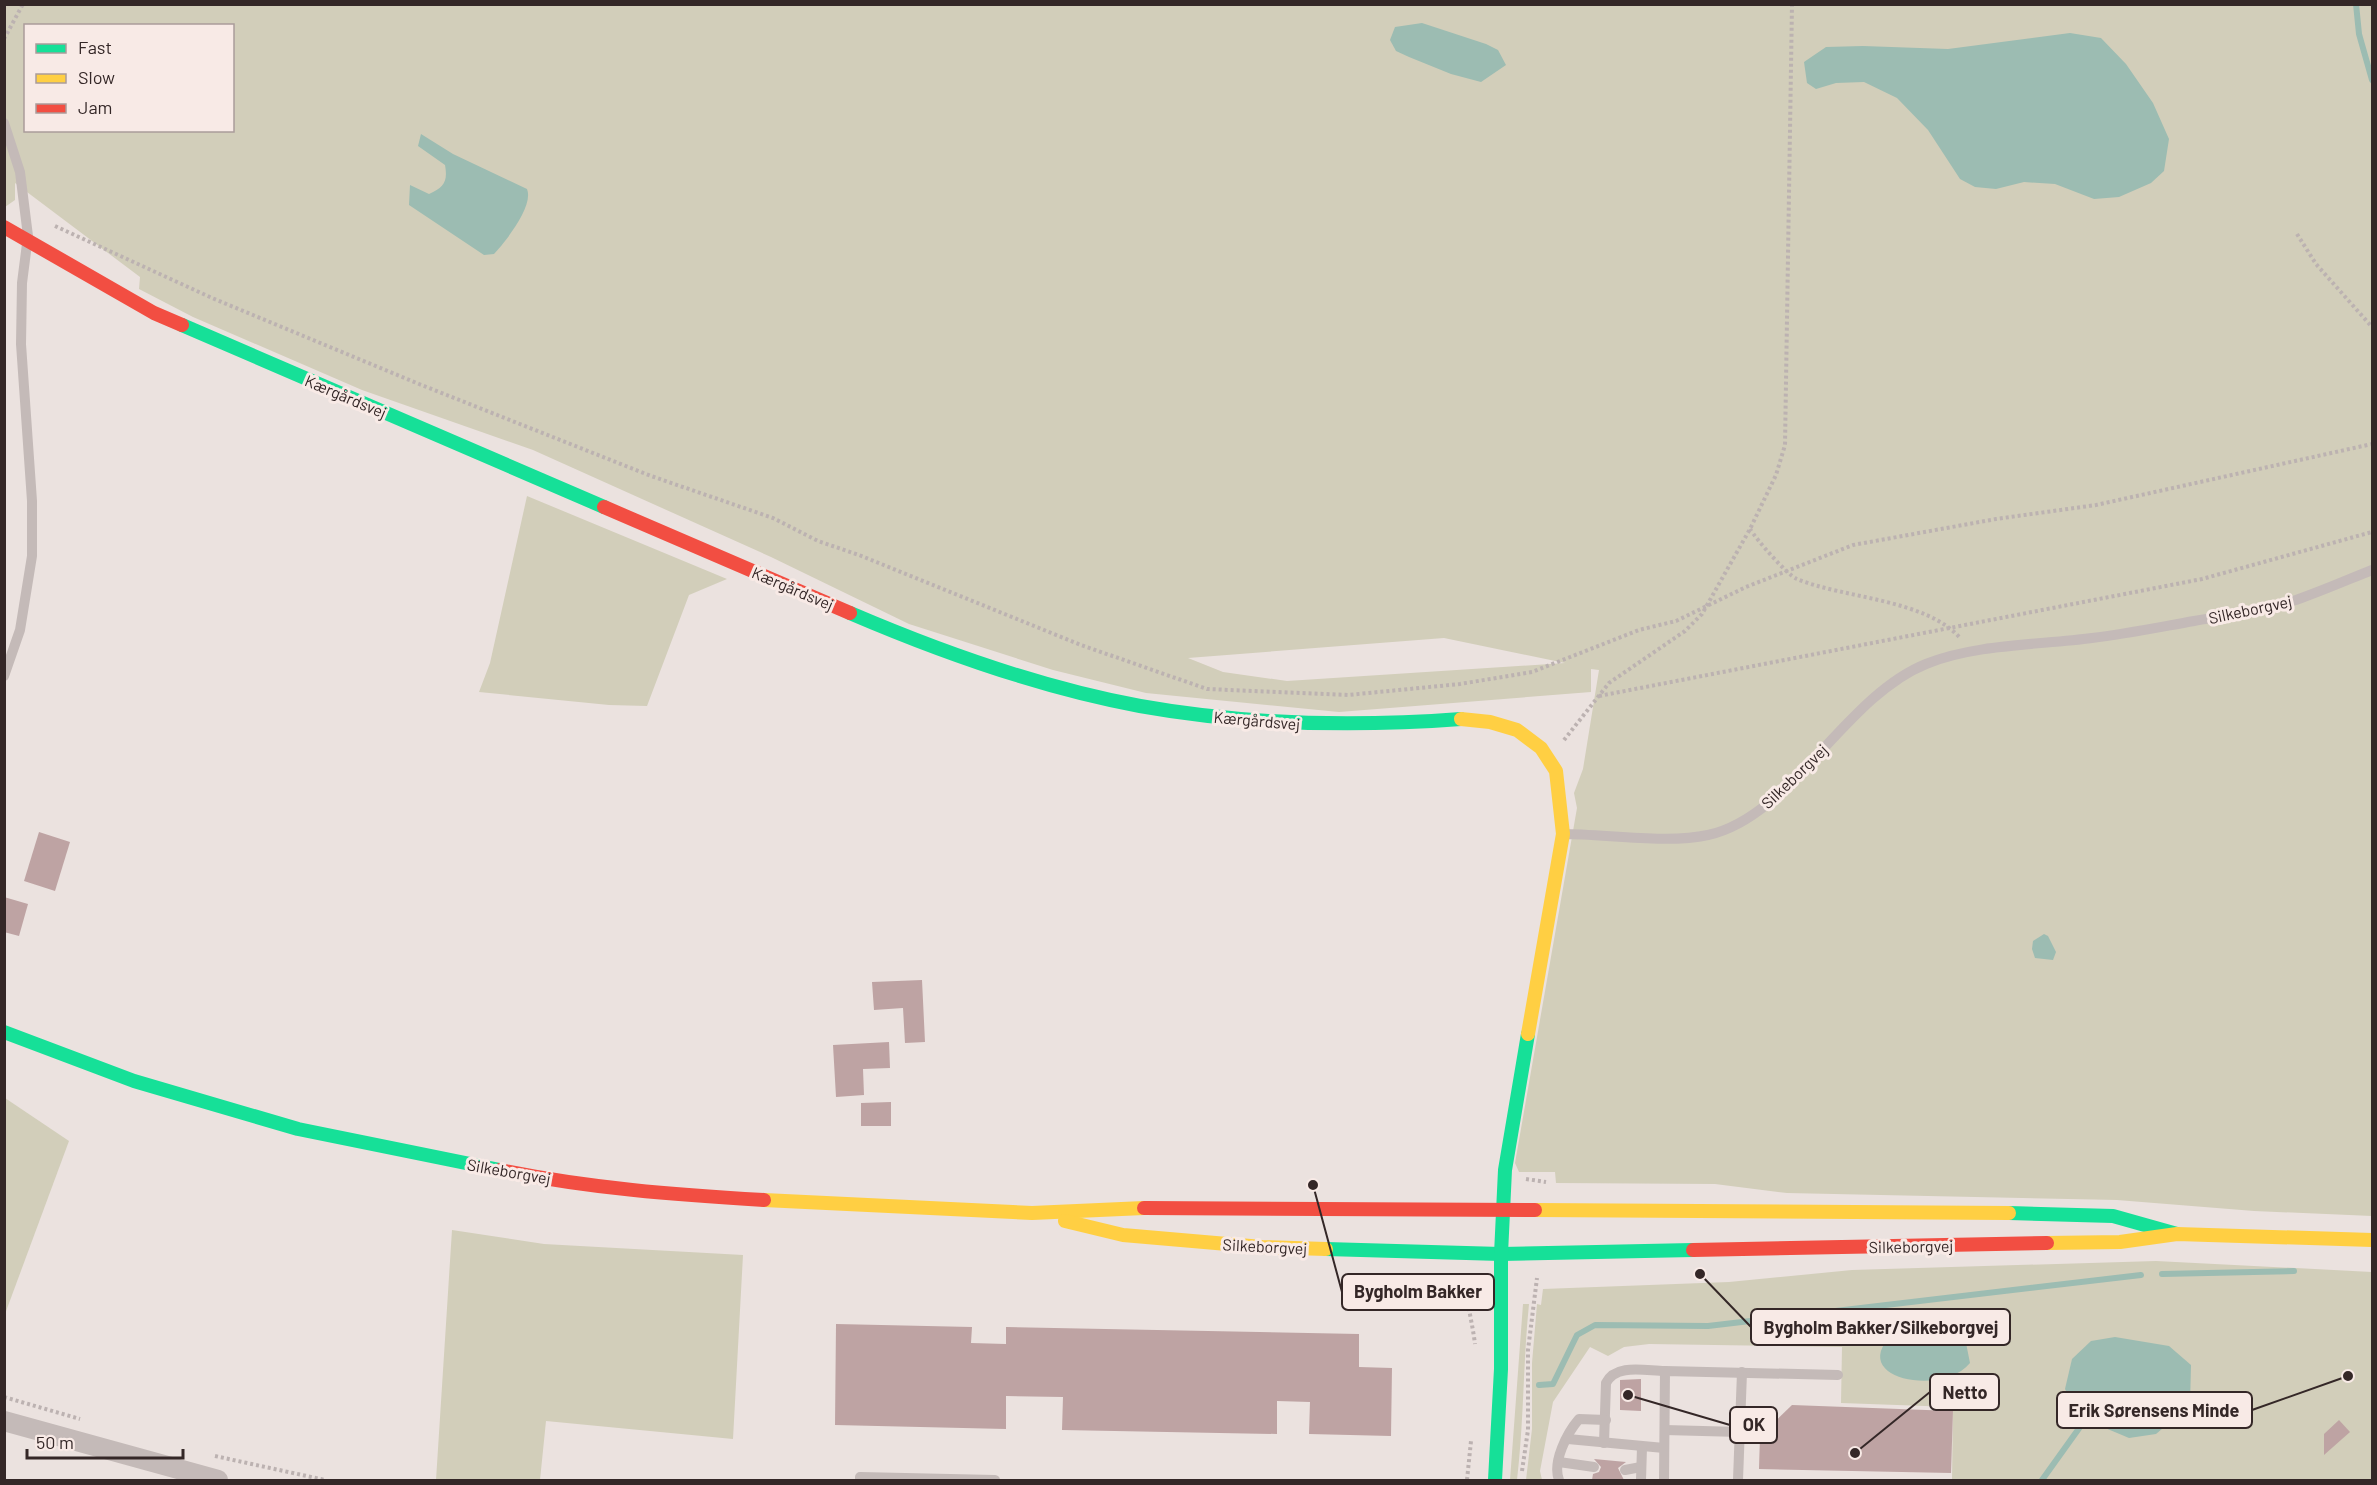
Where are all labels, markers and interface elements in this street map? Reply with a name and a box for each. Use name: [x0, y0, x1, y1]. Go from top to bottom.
legend: [24, 24, 234, 132]
text: Fast: [78, 36, 112, 58]
text: Slow: [78, 66, 115, 88]
text: Jam: [78, 96, 112, 118]
street label: Kærgårdsvej: [302, 370, 390, 422]
street label: Kærgårdsvej: [749, 562, 837, 614]
street label: Silkeborgvej: [2207, 591, 2293, 627]
street label: Kærgårdsvej: [1213, 707, 1301, 733]
street label: Silkeborgvej: [1757, 740, 1831, 812]
street label: Silkeborgvej: [466, 1154, 552, 1188]
street label: Silkeborgvej: [1222, 1234, 1308, 1258]
street label: Silkeborgvej: [1868, 1236, 1954, 1256]
callout: Bygholm Bakker: [1342, 1274, 1494, 1310]
text: Bygholm Bakker: [1354, 1280, 1482, 1302]
callout: Bygholm Bakker/Silkeborgvej: [1751, 1309, 2010, 1345]
text: Bygholm Bakker/Silkeborgvej: [1764, 1316, 1998, 1338]
callout: Netto: [1930, 1374, 1999, 1410]
text: Netto: [1942, 1381, 1988, 1403]
callout: Erik Sørensens Minde: [2057, 1392, 2252, 1428]
text: Erik Sørensens Minde: [2069, 1399, 2240, 1421]
callout: OK: [1730, 1407, 1777, 1443]
text: OK: [1743, 1413, 1765, 1435]
scale bar: [27, 1422, 183, 1460]
text: 50 m: [36, 1431, 74, 1453]

